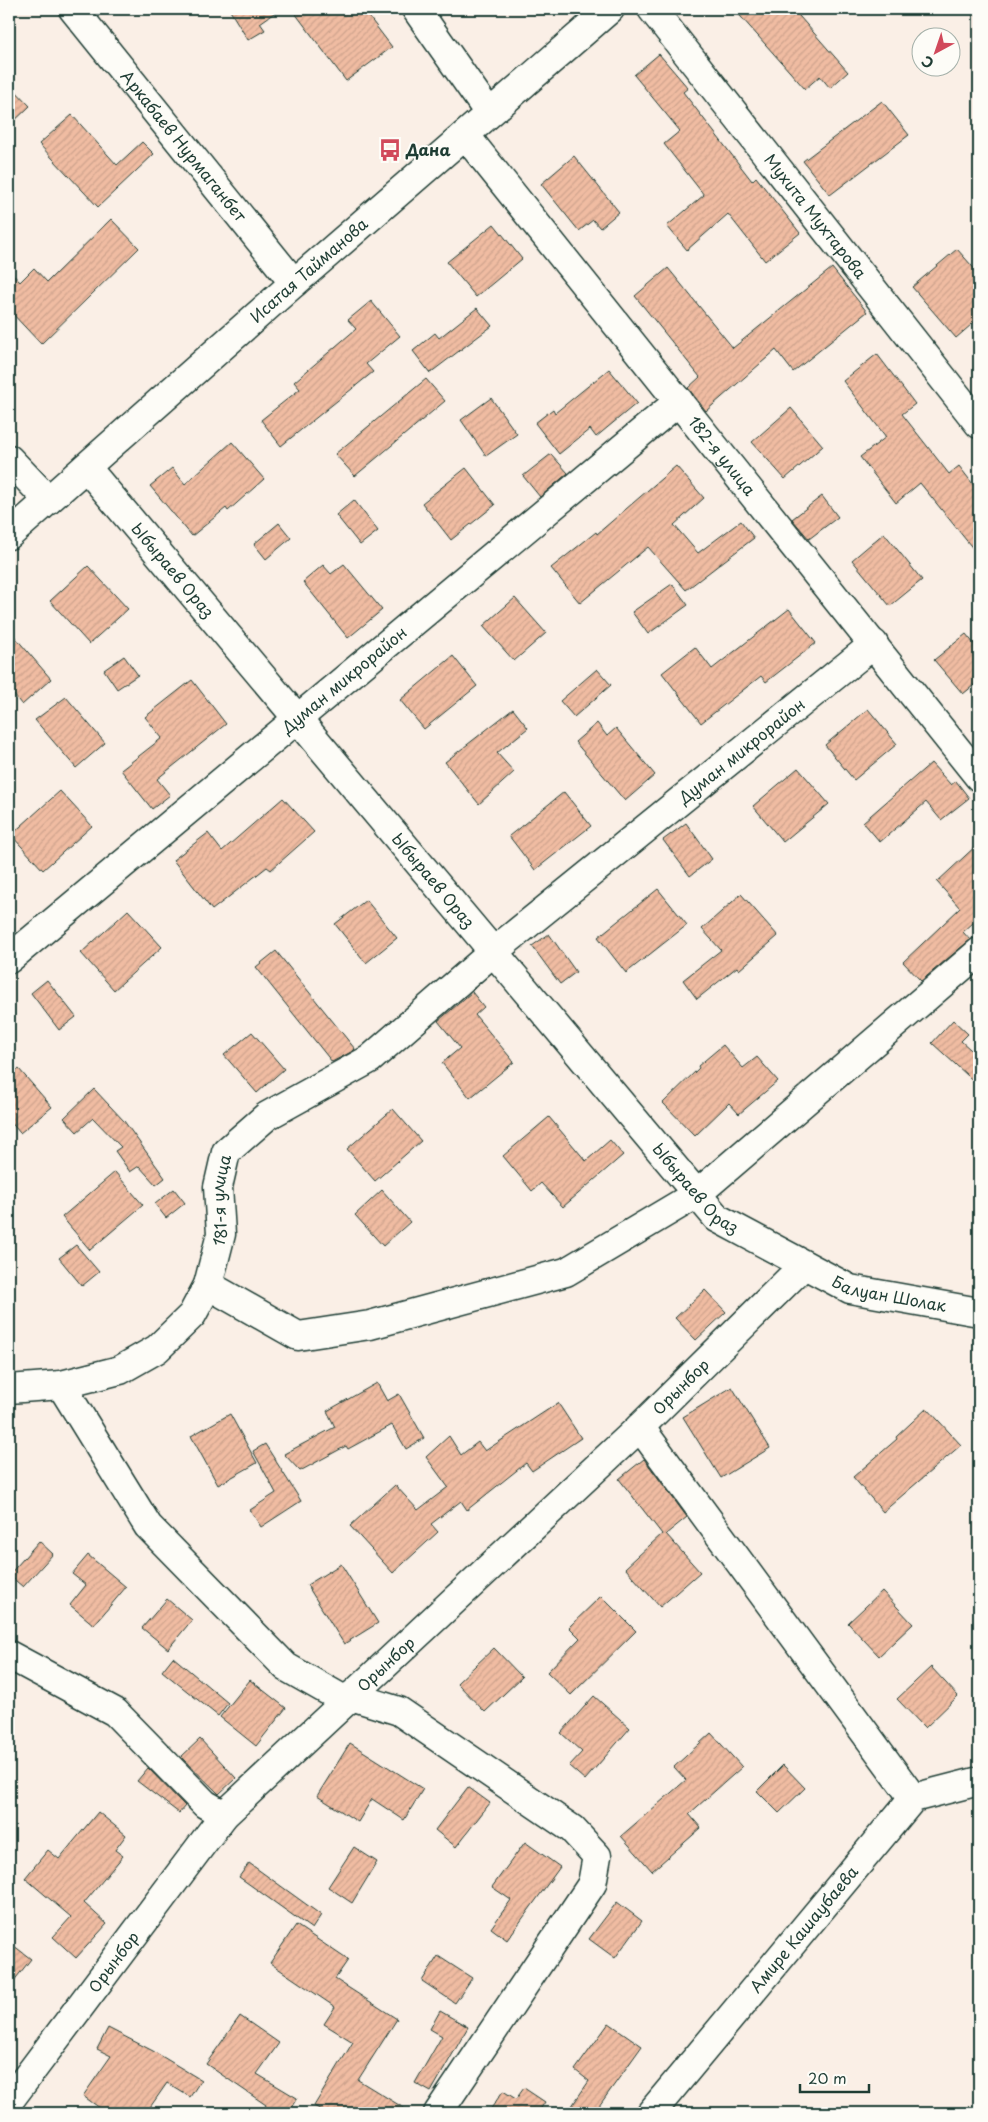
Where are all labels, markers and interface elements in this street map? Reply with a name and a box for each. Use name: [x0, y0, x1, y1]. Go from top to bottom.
north arrow: [910, 28, 960, 78]
text: С: [917, 51, 938, 74]
street label: Аркабаев Нурмаганбет: [116, 64, 253, 226]
bus stop icon: Дана: [377, 137, 403, 163]
place label: Дана: [405, 137, 451, 161]
street label: Мухита Мухтарова: [759, 148, 873, 283]
street label: Исатая Тайманова: [244, 211, 372, 328]
street label: 182-я улица: [683, 410, 762, 500]
street label: Ыбыраев Ораз: [126, 517, 221, 623]
street label: Думан микрорайон: [275, 620, 411, 739]
street label: Думан микрорайон: [672, 692, 809, 809]
street label: Ыбыраев Ораз: [387, 827, 481, 933]
street label: Ыбыраев Ораз: [648, 1137, 743, 1239]
street label: 181-я улица: [205, 1152, 236, 1248]
street label: Балуан Шолак: [828, 1269, 949, 1317]
street label: Орынбор: [646, 1352, 714, 1420]
street label: Орынбор: [351, 1630, 419, 1697]
street label: Амире Кашаубаева: [743, 1860, 863, 1997]
street label: Орынбор: [82, 1925, 144, 1997]
scale bar: [800, 2062, 869, 2094]
text: 20 m: [808, 2066, 847, 2089]

